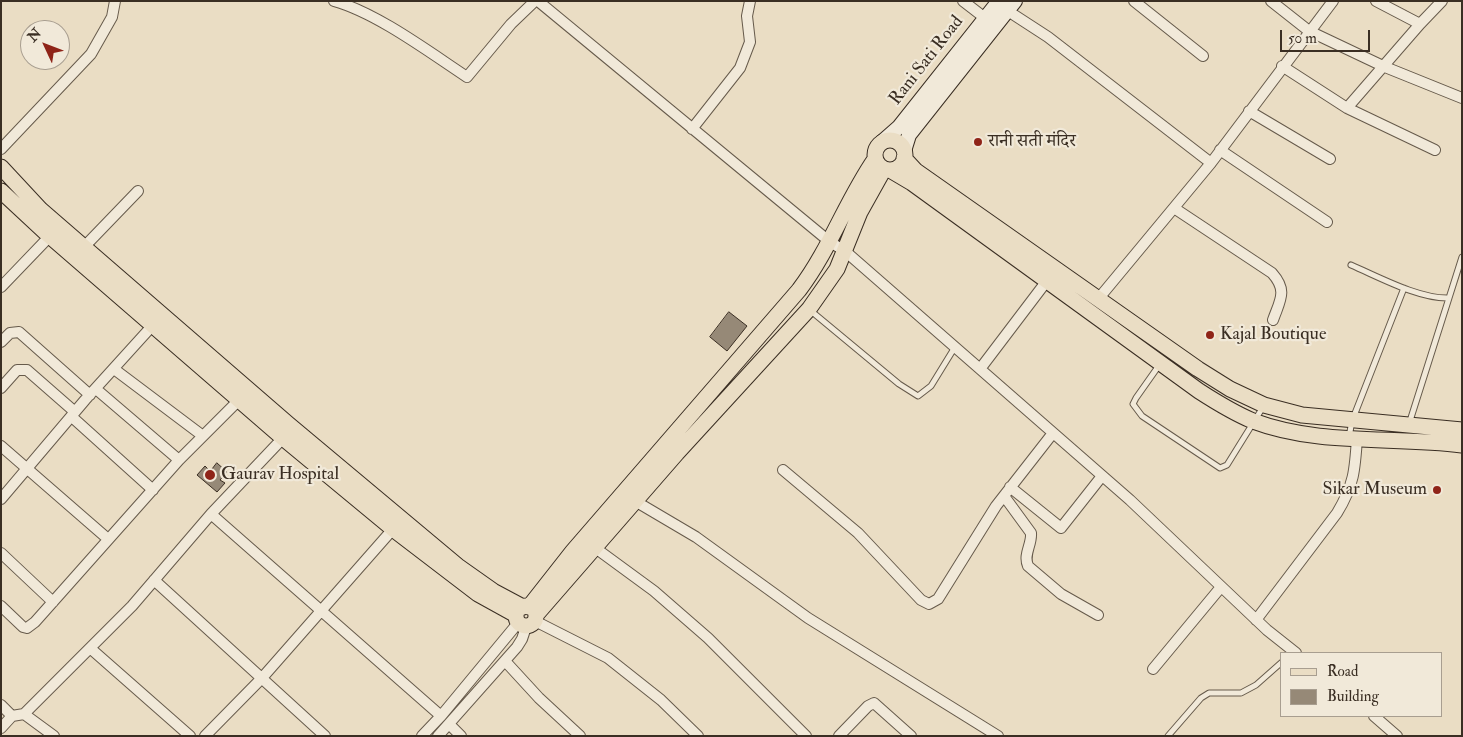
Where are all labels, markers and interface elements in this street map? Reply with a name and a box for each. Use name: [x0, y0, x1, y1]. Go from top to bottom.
street label: Rani Sati Road: [885, 12, 969, 110]
north arrow: [20, 20, 70, 70]
scale bar: [1283, 20, 1373, 52]
text: N: [24, 25, 45, 46]
text: 50 m: [1288, 29, 1317, 48]
place label: रानी सती मंदिर: [988, 131, 1076, 153]
marker: रानी सती मंदिर: [972, 136, 984, 148]
place label: Kajal Boutique: [1220, 324, 1326, 346]
marker: Kajal Boutique: [1204, 329, 1216, 341]
place label: Gaurav Hospital: [221, 464, 339, 486]
marker: Gaurav Hospital: [203, 468, 217, 482]
place label: Sikar Museum: [1322, 479, 1427, 501]
marker: Sikar Museum: [1431, 484, 1443, 496]
legend: [1280, 652, 1443, 717]
text: Road: [1327, 662, 1358, 681]
text: Building: [1327, 687, 1379, 706]

